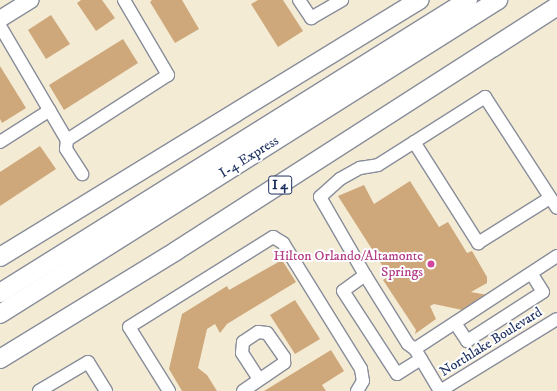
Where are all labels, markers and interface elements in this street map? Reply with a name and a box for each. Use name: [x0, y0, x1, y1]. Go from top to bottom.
street label: I-4 Express: [216, 132, 282, 182]
road number: I 4: [268, 174, 292, 196]
place label: Hilton Orlando/Altamonte Springs: [273, 248, 423, 280]
marker: Hilton Orlando/Altamonte Springs: [426, 259, 436, 269]
street label: Northlake Boulevard: [437, 304, 545, 380]

